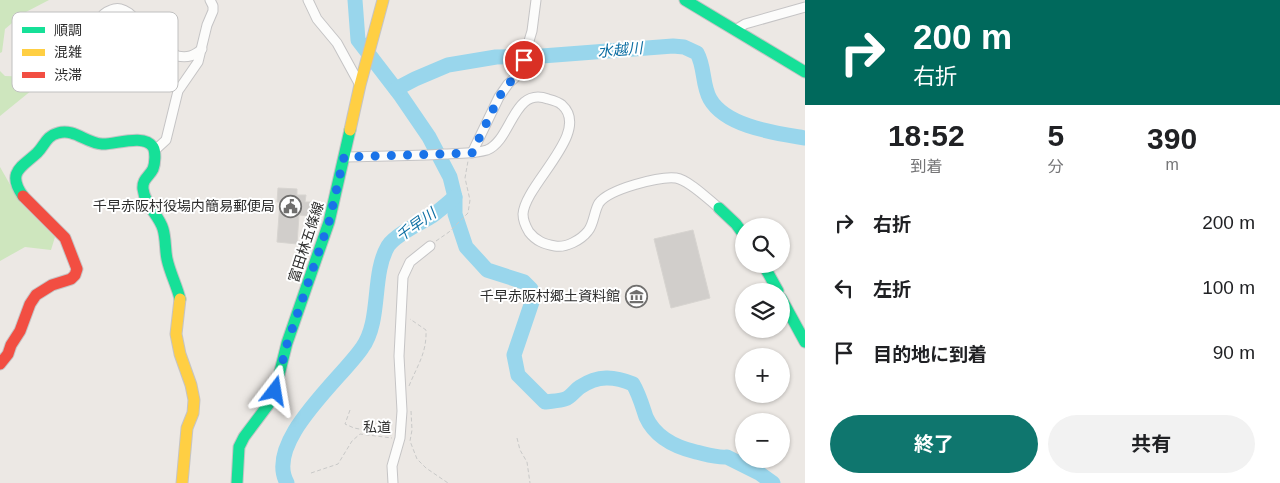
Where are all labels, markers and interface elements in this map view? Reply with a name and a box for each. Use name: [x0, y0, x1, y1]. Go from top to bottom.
legend: [12, 12, 178, 92]
text: 200 m: [913, 17, 1012, 56]
icon: right: [830, 20, 895, 85]
text: 順調: [54, 22, 82, 38]
pin: [503, 39, 545, 81]
water label: 水越川: [597, 39, 645, 60]
text: 混雑: [54, 44, 82, 60]
icon: arrive: [510, 46, 538, 74]
text: 右折: [913, 64, 957, 89]
text: 渋滞: [54, 67, 82, 83]
text: 18:52: [888, 119, 965, 152]
text: 5: [1047, 119, 1064, 152]
text: 390: [1147, 122, 1197, 155]
text: m: [1165, 156, 1179, 173]
text: 到着: [910, 158, 942, 175]
text: 分: [1048, 158, 1064, 175]
public building icon: 千早赤阪村役場内簡易郵便局: [279, 194, 303, 218]
place label: 千早赤阪村役場内簡易郵便局: [93, 198, 275, 214]
street label: 富田林五條線: [285, 200, 327, 284]
water label: 千早川: [393, 203, 441, 245]
icon: right: [830, 209, 858, 237]
text: 200 m: [1202, 212, 1255, 233]
text: 右折: [873, 214, 911, 235]
map controls: [735, 218, 790, 468]
button: search: [735, 218, 790, 273]
icon: left: [830, 274, 858, 302]
text: 100 m: [1202, 277, 1255, 298]
text: 左折: [873, 279, 911, 300]
button: layers: [735, 283, 790, 338]
museum icon: 千早赤阪村郷土資料館: [624, 284, 648, 308]
place label: 千早赤阪村郷土資料館: [480, 288, 620, 304]
icon: arrive: [830, 339, 858, 367]
text: 90 m: [1213, 342, 1255, 363]
text: 目的地に到着: [873, 344, 987, 365]
button: +: [735, 348, 790, 403]
position arrow: [248, 364, 300, 416]
button: −: [735, 413, 790, 468]
button: 終了: [830, 415, 1038, 473]
button: 共有: [1048, 415, 1255, 473]
street label: 私道: [363, 419, 391, 435]

